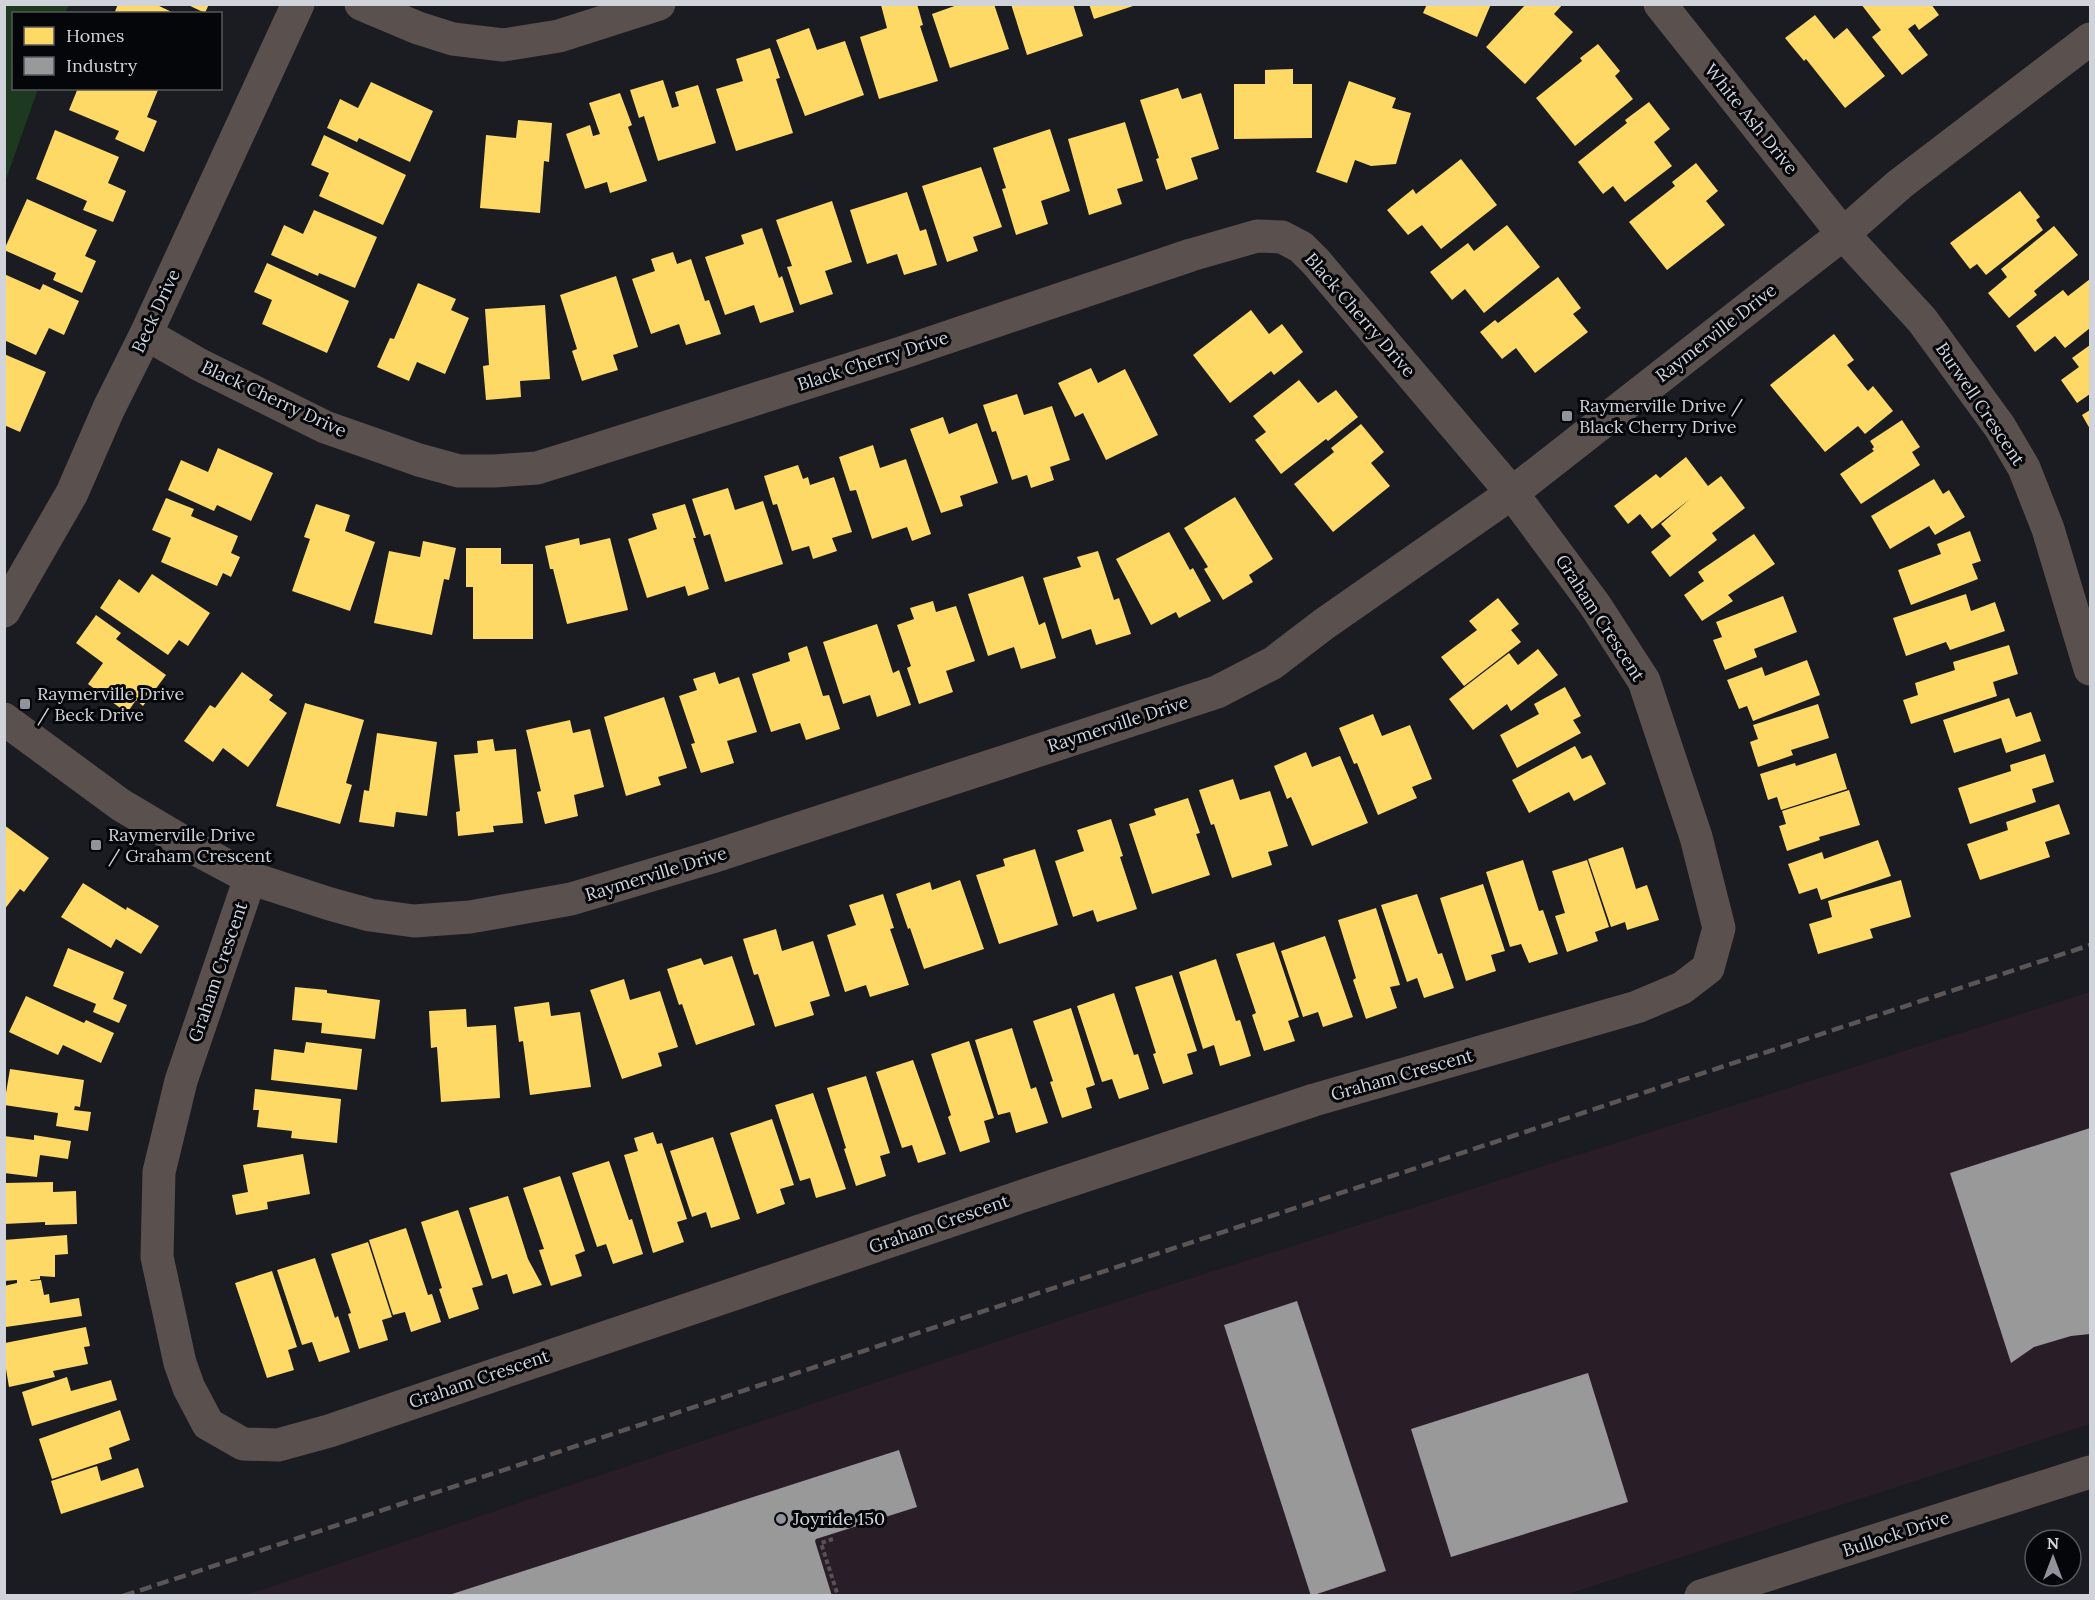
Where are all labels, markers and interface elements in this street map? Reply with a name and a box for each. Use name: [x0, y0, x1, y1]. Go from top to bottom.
legend: [12, 12, 222, 90]
text: Homes: [66, 24, 124, 47]
text: Industry: [66, 54, 138, 77]
street label: White Ash Drive: [1700, 59, 1803, 179]
street label: Black Cherry Drive: [1300, 248, 1421, 382]
street label: Beck Drive: [126, 265, 185, 356]
street label: Raymerville Drive: [1651, 278, 1781, 387]
street label: Black Cherry Drive: [794, 325, 952, 396]
street label: Burwell Crescent: [1931, 338, 2030, 470]
street label: Black Cherry Drive: [198, 355, 351, 442]
place label: Raymerville Drive / Black Cherry Drive: [1579, 394, 1744, 438]
marker: Raymerville Drive / Black Cherry Drive: [1560, 409, 1574, 423]
street label: Graham Crescent: [1551, 550, 1650, 686]
place label: Raymerville Drive / Beck Drive: [37, 682, 184, 726]
street label: Raymerville Drive: [1044, 690, 1192, 757]
marker: Raymerville Drive / Beck Drive: [18, 697, 32, 711]
place label: Raymerville Drive / Graham Crescent: [108, 823, 272, 867]
marker: Raymerville Drive / Graham Crescent: [89, 838, 103, 852]
street label: Raymerville Drive: [582, 841, 730, 906]
street label: Graham Crescent: [183, 899, 252, 1045]
street label: Graham Crescent: [1328, 1043, 1476, 1106]
street label: Graham Crescent: [866, 1189, 1012, 1258]
street label: Graham Crescent: [406, 1344, 552, 1413]
street label: Bullock Drive: [1839, 1505, 1952, 1562]
place label: Joyride 150: [792, 1507, 885, 1530]
marker: Joyride 150: [774, 1512, 788, 1526]
north arrow: [2023, 1528, 2083, 1588]
text: N: [2047, 1533, 2059, 1553]

